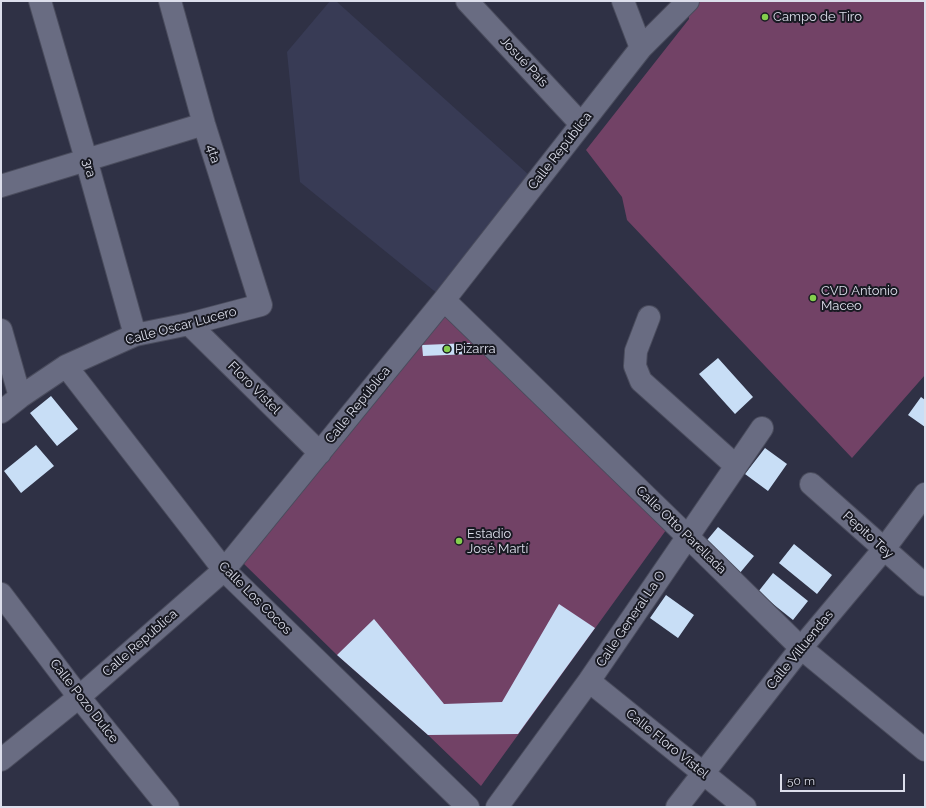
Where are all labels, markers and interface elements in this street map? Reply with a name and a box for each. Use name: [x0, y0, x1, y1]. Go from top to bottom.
place label: Campo de Tiro: [773, 9, 862, 25]
marker: Campo de Tiro: [760, 12, 770, 22]
street label: Josué País: [497, 34, 551, 90]
street label: Calle República: [525, 109, 595, 193]
street label: 4ta: [203, 143, 223, 165]
street label: 3ra: [79, 157, 99, 179]
place label: CVD Antonio Maceo: [821, 283, 898, 314]
marker: CVD Antonio Maceo: [808, 293, 818, 303]
street label: Calle Oscar Lucero: [124, 304, 238, 348]
place label: Pizarra: [455, 341, 496, 357]
marker: Pizarra: [442, 344, 452, 354]
street label: Floro Vistel: [225, 359, 283, 417]
street label: Calle República: [322, 363, 394, 447]
street label: Calle Otto Parellada: [632, 483, 730, 577]
street label: Pepito Tey: [839, 508, 897, 562]
place label: Estadio José Martí: [467, 526, 528, 557]
marker: Estadio José Martí: [454, 536, 464, 546]
street label: Calle Los Cocos: [215, 558, 295, 638]
street label: Calle General La O: [593, 568, 669, 670]
street label: Calle República: [99, 606, 181, 680]
street label: Calle Villuendas: [763, 607, 837, 693]
street label: Calle Pozo Dulce: [46, 656, 122, 746]
street label: Calle Floro Vistel: [623, 706, 711, 782]
scale bar: [782, 766, 907, 792]
text: 50 m: [787, 774, 815, 788]

